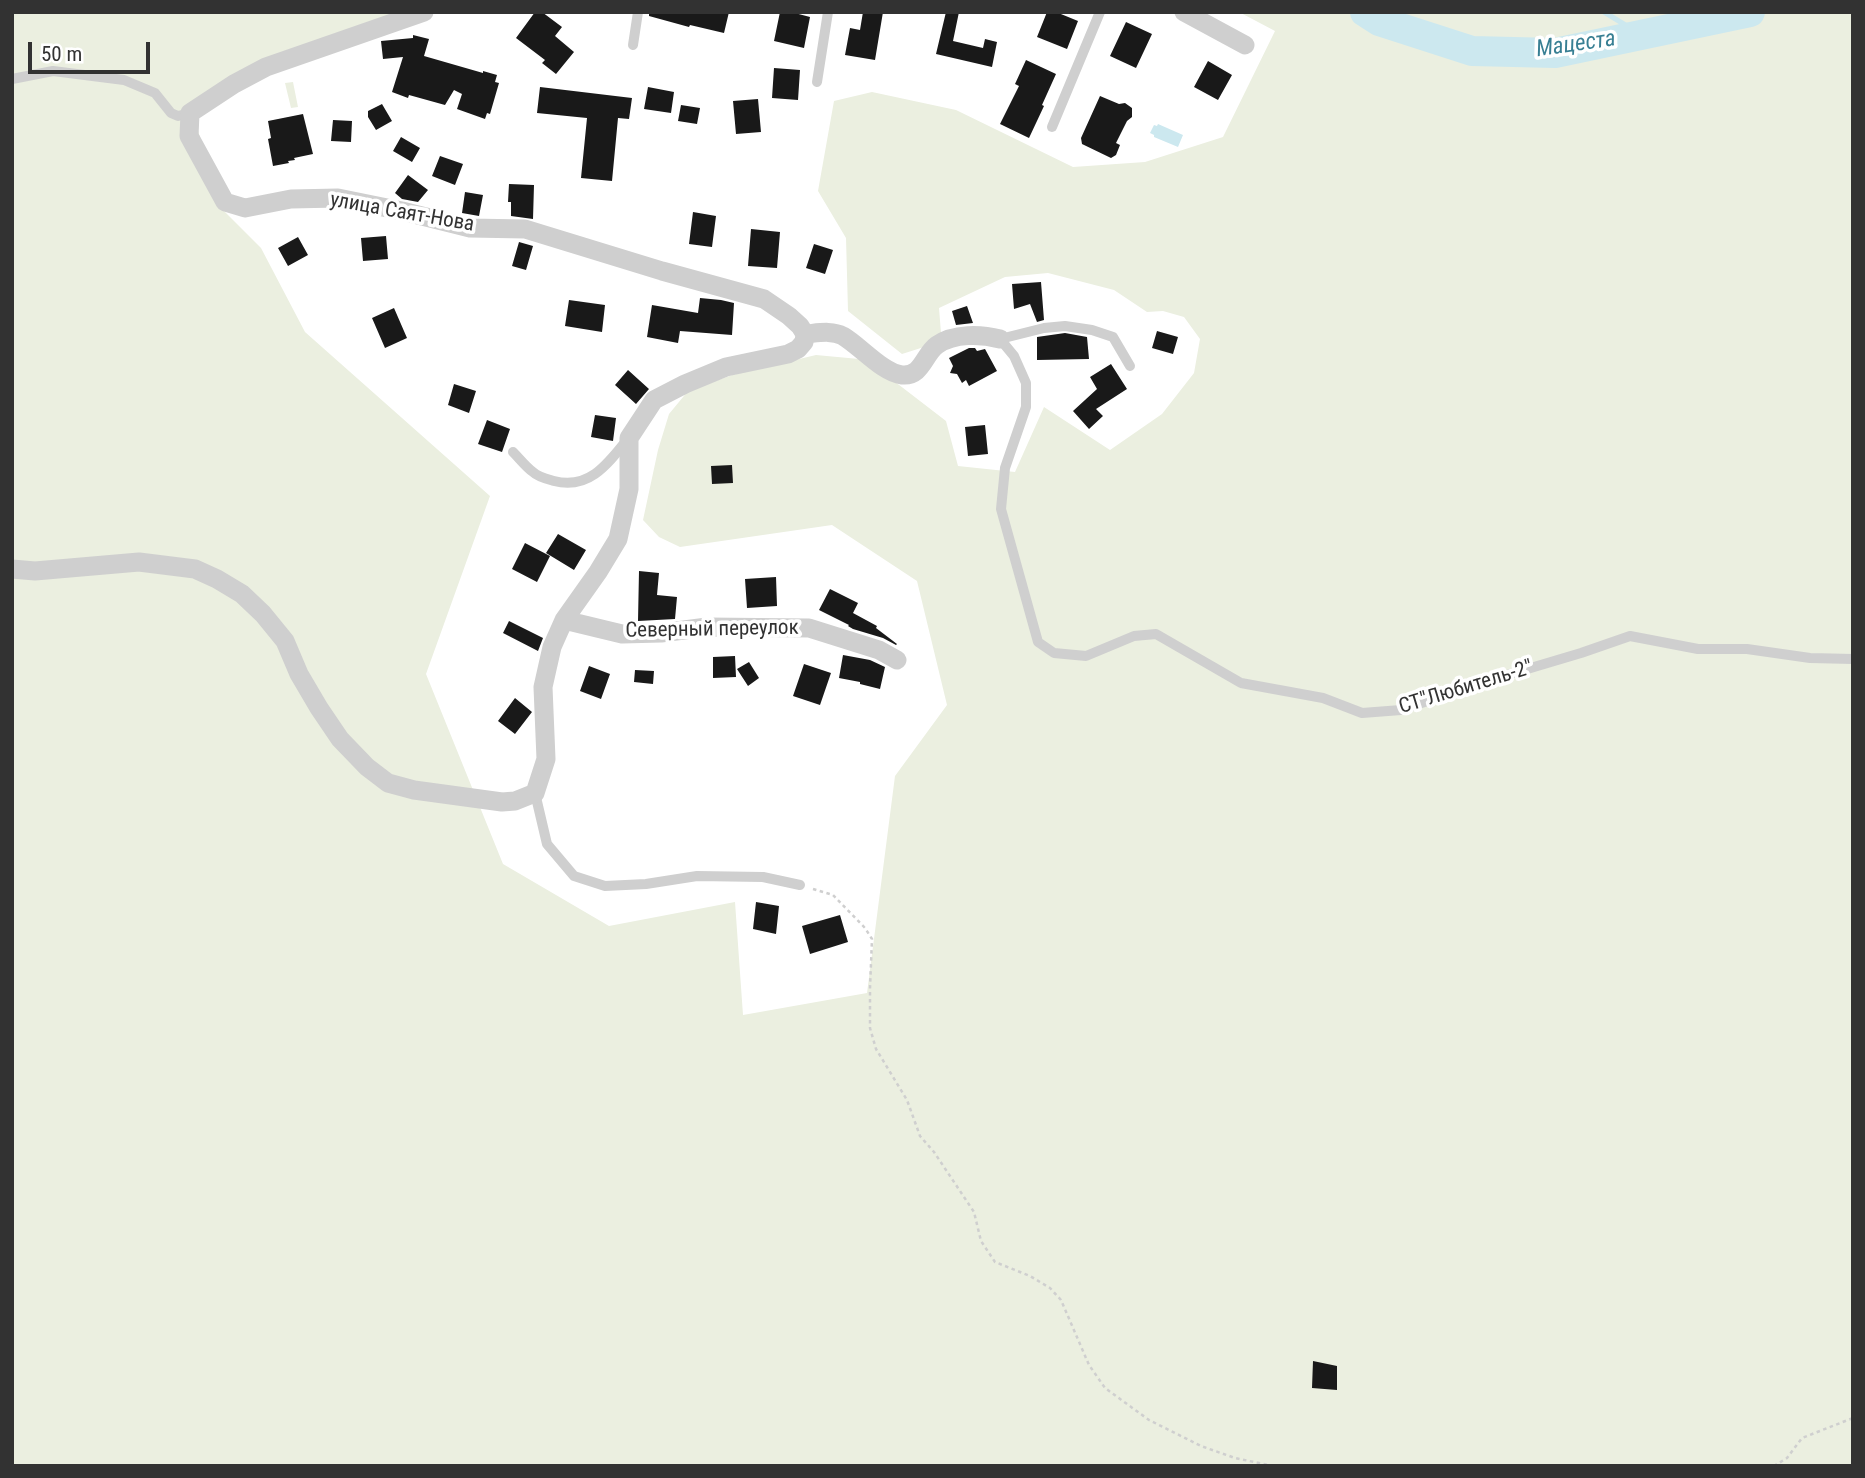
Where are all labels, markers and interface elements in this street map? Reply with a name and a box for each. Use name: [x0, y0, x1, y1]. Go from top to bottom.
water label: Мацеста: [1534, 26, 1618, 64]
scale bar: [32, 28, 154, 72]
text: 50 m: [41, 42, 82, 66]
street label: улица Саят-Нова: [328, 188, 476, 238]
street label: Северный переулок: [625, 616, 799, 644]
street label: СТ"Любитель-2": [1396, 656, 1536, 720]

